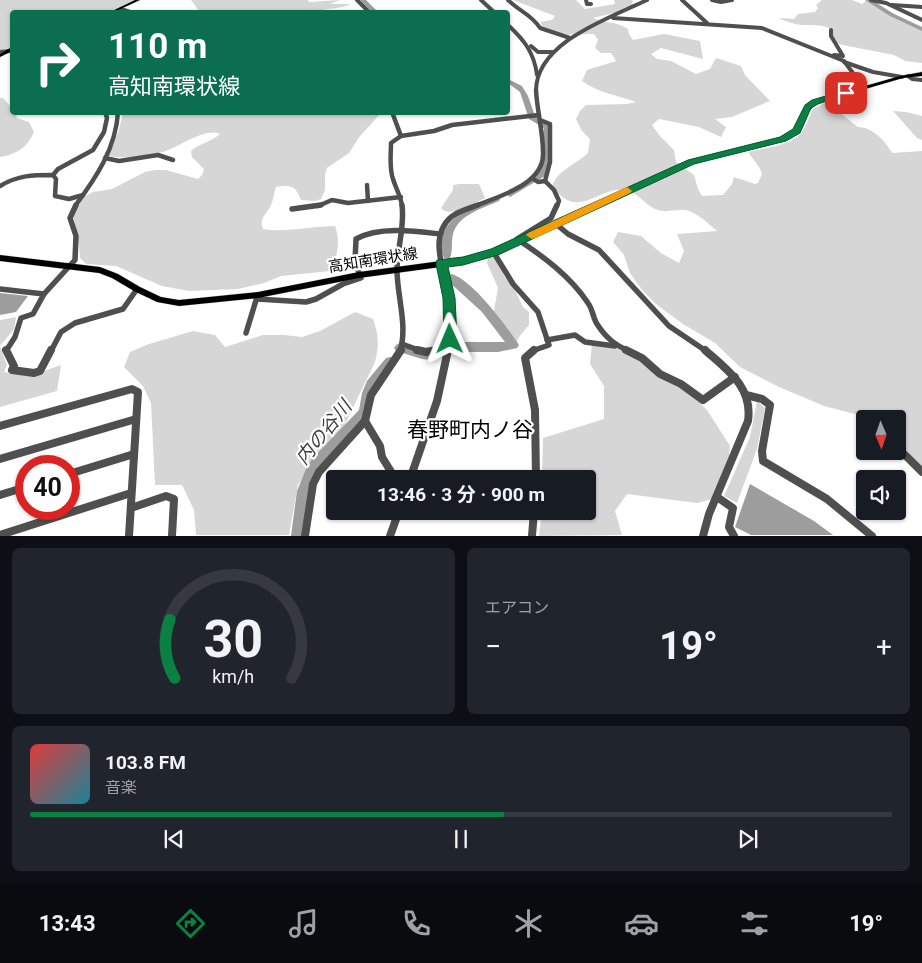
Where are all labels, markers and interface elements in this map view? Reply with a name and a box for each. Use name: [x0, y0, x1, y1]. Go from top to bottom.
text: 110 m: [108, 26, 207, 67]
icon: right: [25, 30, 90, 95]
pin: [825, 72, 867, 114]
text: 高知南環状線: [108, 74, 240, 99]
icon: arrive: [832, 79, 860, 107]
street label: 高知南環状線: [327, 244, 419, 276]
position arrow: [423, 312, 475, 364]
water label: 内の谷川: [291, 394, 357, 469]
north arrow: [856, 410, 906, 460]
map controls: [856, 410, 906, 520]
district label: 春野町内ノ谷: [407, 418, 533, 442]
speed limit sign: 40: [15, 455, 80, 520]
button: sound: [856, 470, 906, 520]
text: 13:46 · 3 分 · 900 m: [377, 483, 545, 506]
text: エアコン: [485, 598, 549, 617]
text: 30: [204, 609, 263, 670]
text: 19°: [659, 624, 718, 668]
text: −: [485, 630, 501, 663]
text: +: [876, 630, 892, 663]
text: km/h: [213, 666, 254, 687]
text: 103.8 FM: [105, 751, 186, 774]
text: 音楽: [105, 778, 137, 797]
icon: previous: [160, 825, 188, 853]
icon: pause: [447, 825, 475, 853]
icon: next: [734, 825, 762, 853]
icon: directions: [173, 906, 208, 941]
icon: music: [286, 906, 321, 941]
icon: phone: [399, 906, 434, 941]
icon: climate: [511, 906, 546, 941]
icon: car: [624, 906, 659, 941]
icon: filters: [737, 906, 772, 941]
text: 13:43: [39, 911, 96, 936]
text: 19°: [849, 911, 883, 936]

